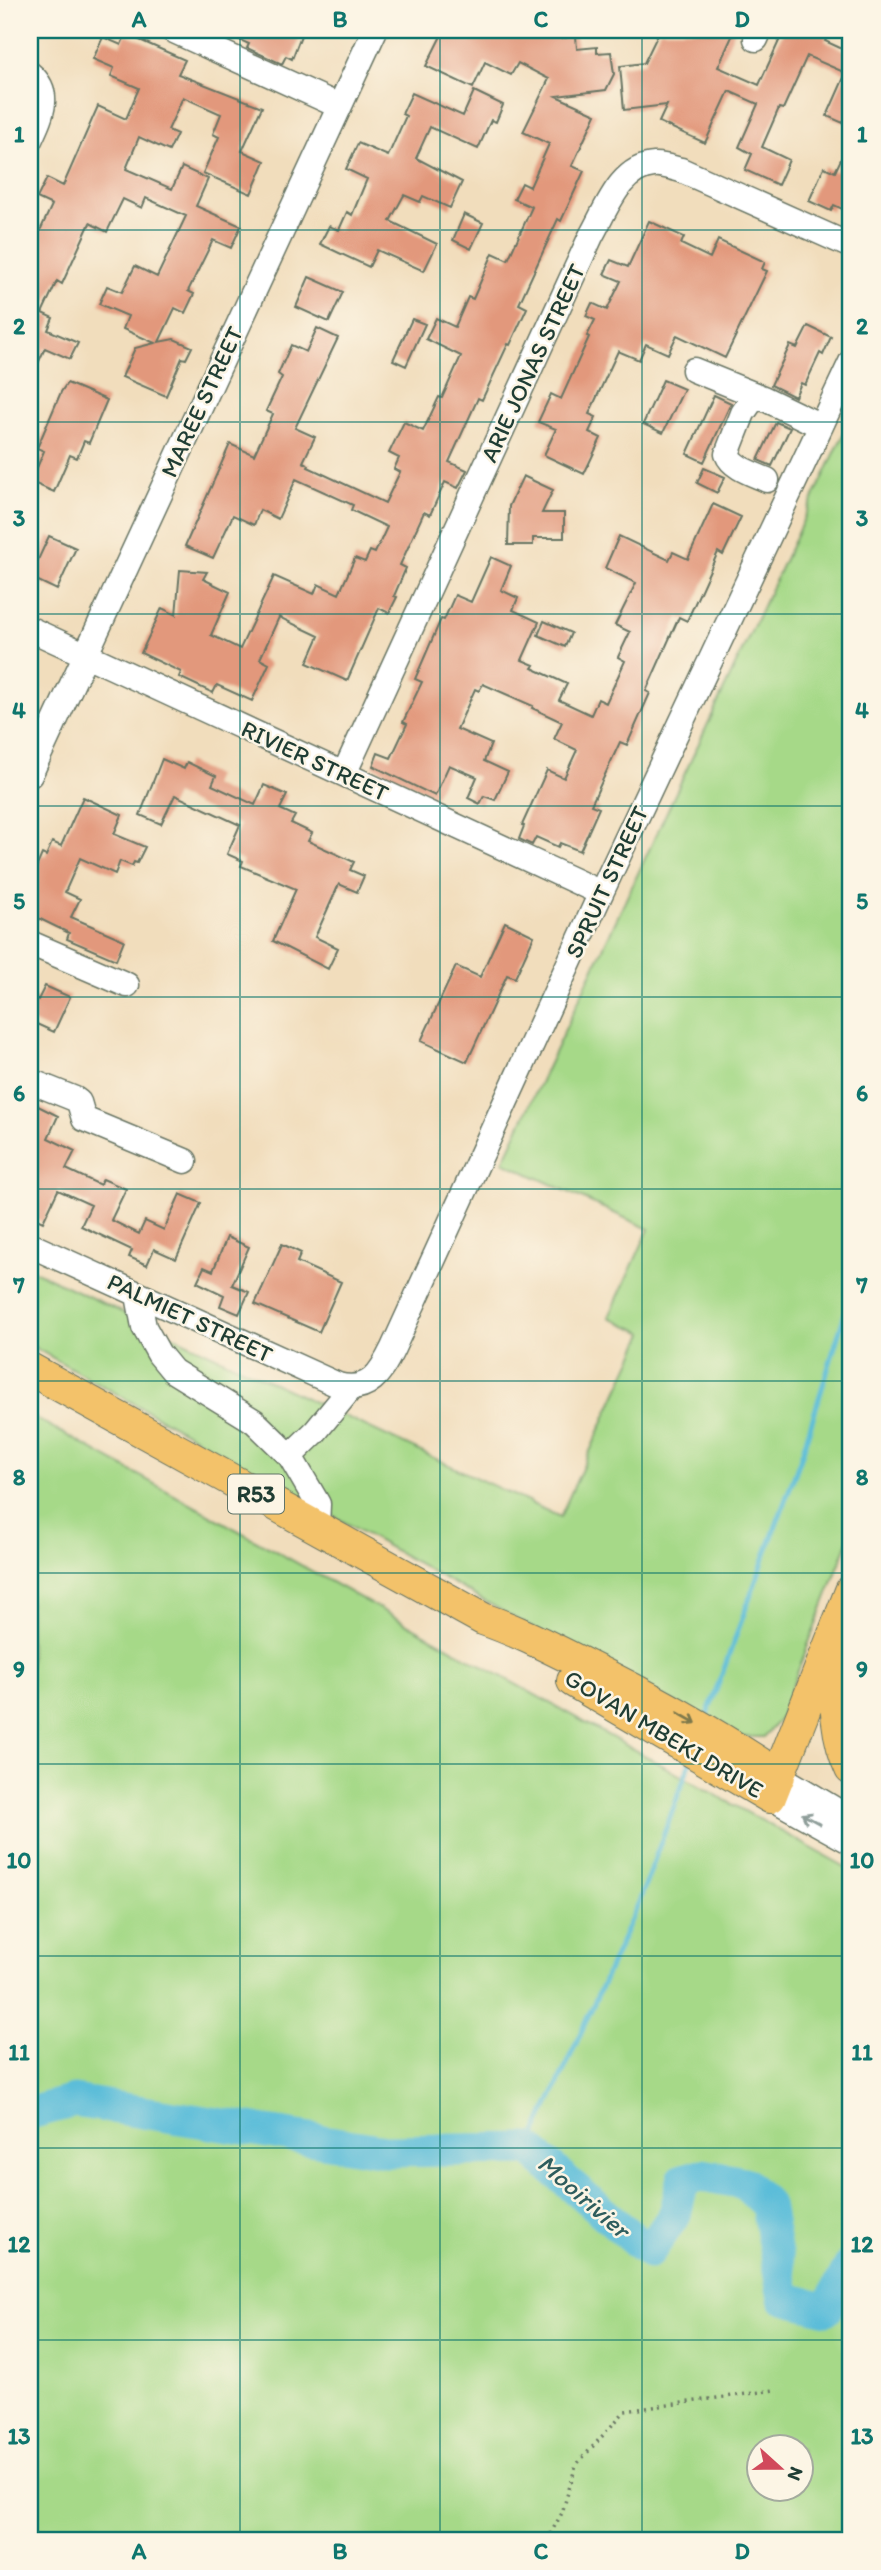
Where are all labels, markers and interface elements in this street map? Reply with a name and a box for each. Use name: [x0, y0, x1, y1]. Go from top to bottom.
text: A: [131, 5, 147, 33]
text: B: [333, 5, 348, 33]
text: C: [534, 5, 549, 33]
text: D: [734, 5, 750, 33]
text: 1: [14, 120, 25, 148]
text: 1: [857, 120, 868, 148]
street label: ARIE JONAS STREET: [474, 259, 591, 466]
text: 2: [13, 312, 26, 340]
text: 2: [856, 312, 869, 340]
street label: MAREE STREET: [154, 321, 249, 482]
text: 3: [13, 504, 26, 532]
text: 3: [856, 504, 869, 532]
text: 4: [12, 696, 26, 724]
text: 4: [855, 696, 869, 724]
street label: RIVIER STREET: [237, 714, 394, 808]
street label: SPRUIT STREET: [559, 801, 655, 962]
text: 5: [13, 887, 25, 915]
text: 5: [856, 887, 868, 915]
text: 6: [13, 1079, 25, 1107]
text: 6: [856, 1079, 868, 1107]
street label: PALMIET STREET: [103, 1267, 278, 1369]
text: 7: [12, 1271, 25, 1299]
text: 7: [855, 1271, 868, 1299]
text: 8: [13, 1463, 26, 1491]
text: 8: [856, 1463, 869, 1491]
road number: R53: [228, 1474, 284, 1513]
text: 9: [13, 1655, 25, 1683]
text: 9: [856, 1655, 868, 1683]
street label: GOVAN MBEKI DRIVE: [560, 1663, 769, 1804]
one-way arrow: [676, 1711, 696, 1725]
one-way arrow: [801, 1812, 821, 1826]
text: 10: [7, 1846, 31, 1874]
text: 10: [850, 1846, 874, 1874]
text: 11: [8, 2038, 30, 2066]
text: 11: [851, 2038, 873, 2066]
water label: Mooirivier: [531, 2147, 639, 2247]
text: 12: [8, 2230, 31, 2258]
text: 12: [851, 2230, 874, 2258]
text: 13: [7, 2422, 31, 2450]
text: 13: [850, 2422, 874, 2450]
north arrow: [744, 2434, 814, 2504]
text: N: [782, 2464, 808, 2484]
text: A: [131, 2537, 147, 2565]
text: B: [333, 2537, 348, 2565]
text: C: [534, 2537, 549, 2565]
text: D: [734, 2537, 750, 2565]

